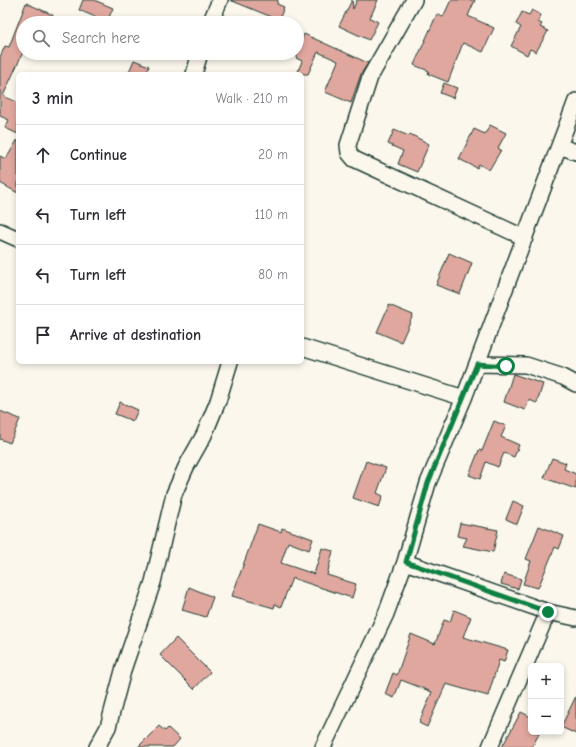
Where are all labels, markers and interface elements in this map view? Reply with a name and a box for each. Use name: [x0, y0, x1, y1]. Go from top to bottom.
search box: [16, 16, 304, 60]
icon: search: [30, 27, 52, 49]
text: Search here: [62, 29, 140, 47]
text: 3 min: [32, 89, 73, 108]
text: Walk · 210 m: [216, 91, 288, 106]
icon: ahead: [32, 144, 54, 166]
text: Continue: [70, 146, 127, 164]
text: 20 m: [258, 147, 288, 162]
icon: left: [32, 204, 54, 226]
text: Turn left: [70, 206, 126, 224]
text: 110 m: [255, 207, 288, 222]
icon: left: [32, 264, 54, 286]
text: Turn left: [70, 266, 126, 284]
text: 80 m: [258, 267, 288, 282]
icon: arrive: [32, 324, 54, 346]
text: Arrive at destination: [70, 326, 201, 344]
route start: [497, 357, 515, 375]
route end: [539, 603, 557, 621]
map controls: [528, 663, 564, 735]
button: +: [528, 663, 564, 699]
button: −: [528, 699, 564, 735]

